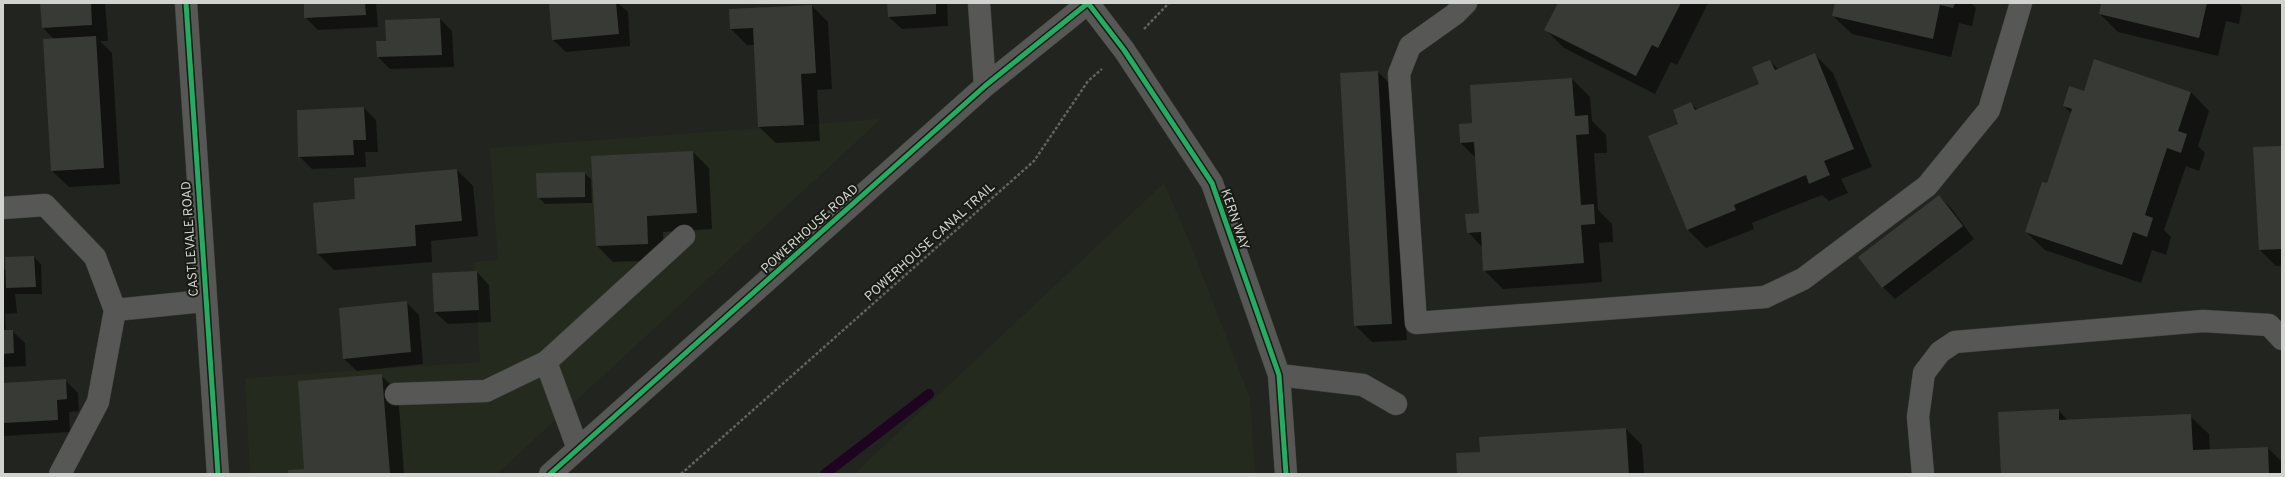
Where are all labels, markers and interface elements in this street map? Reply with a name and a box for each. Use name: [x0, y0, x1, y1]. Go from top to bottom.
street label: POWERHOUSE CANAL TRAIL: [862, 180, 999, 305]
street label: CASTLEVALE ROAD: [179, 181, 203, 297]
street label: POWERHOUSE ROAD: [758, 182, 862, 277]
street label: KERN WAY: [1216, 187, 1252, 252]

